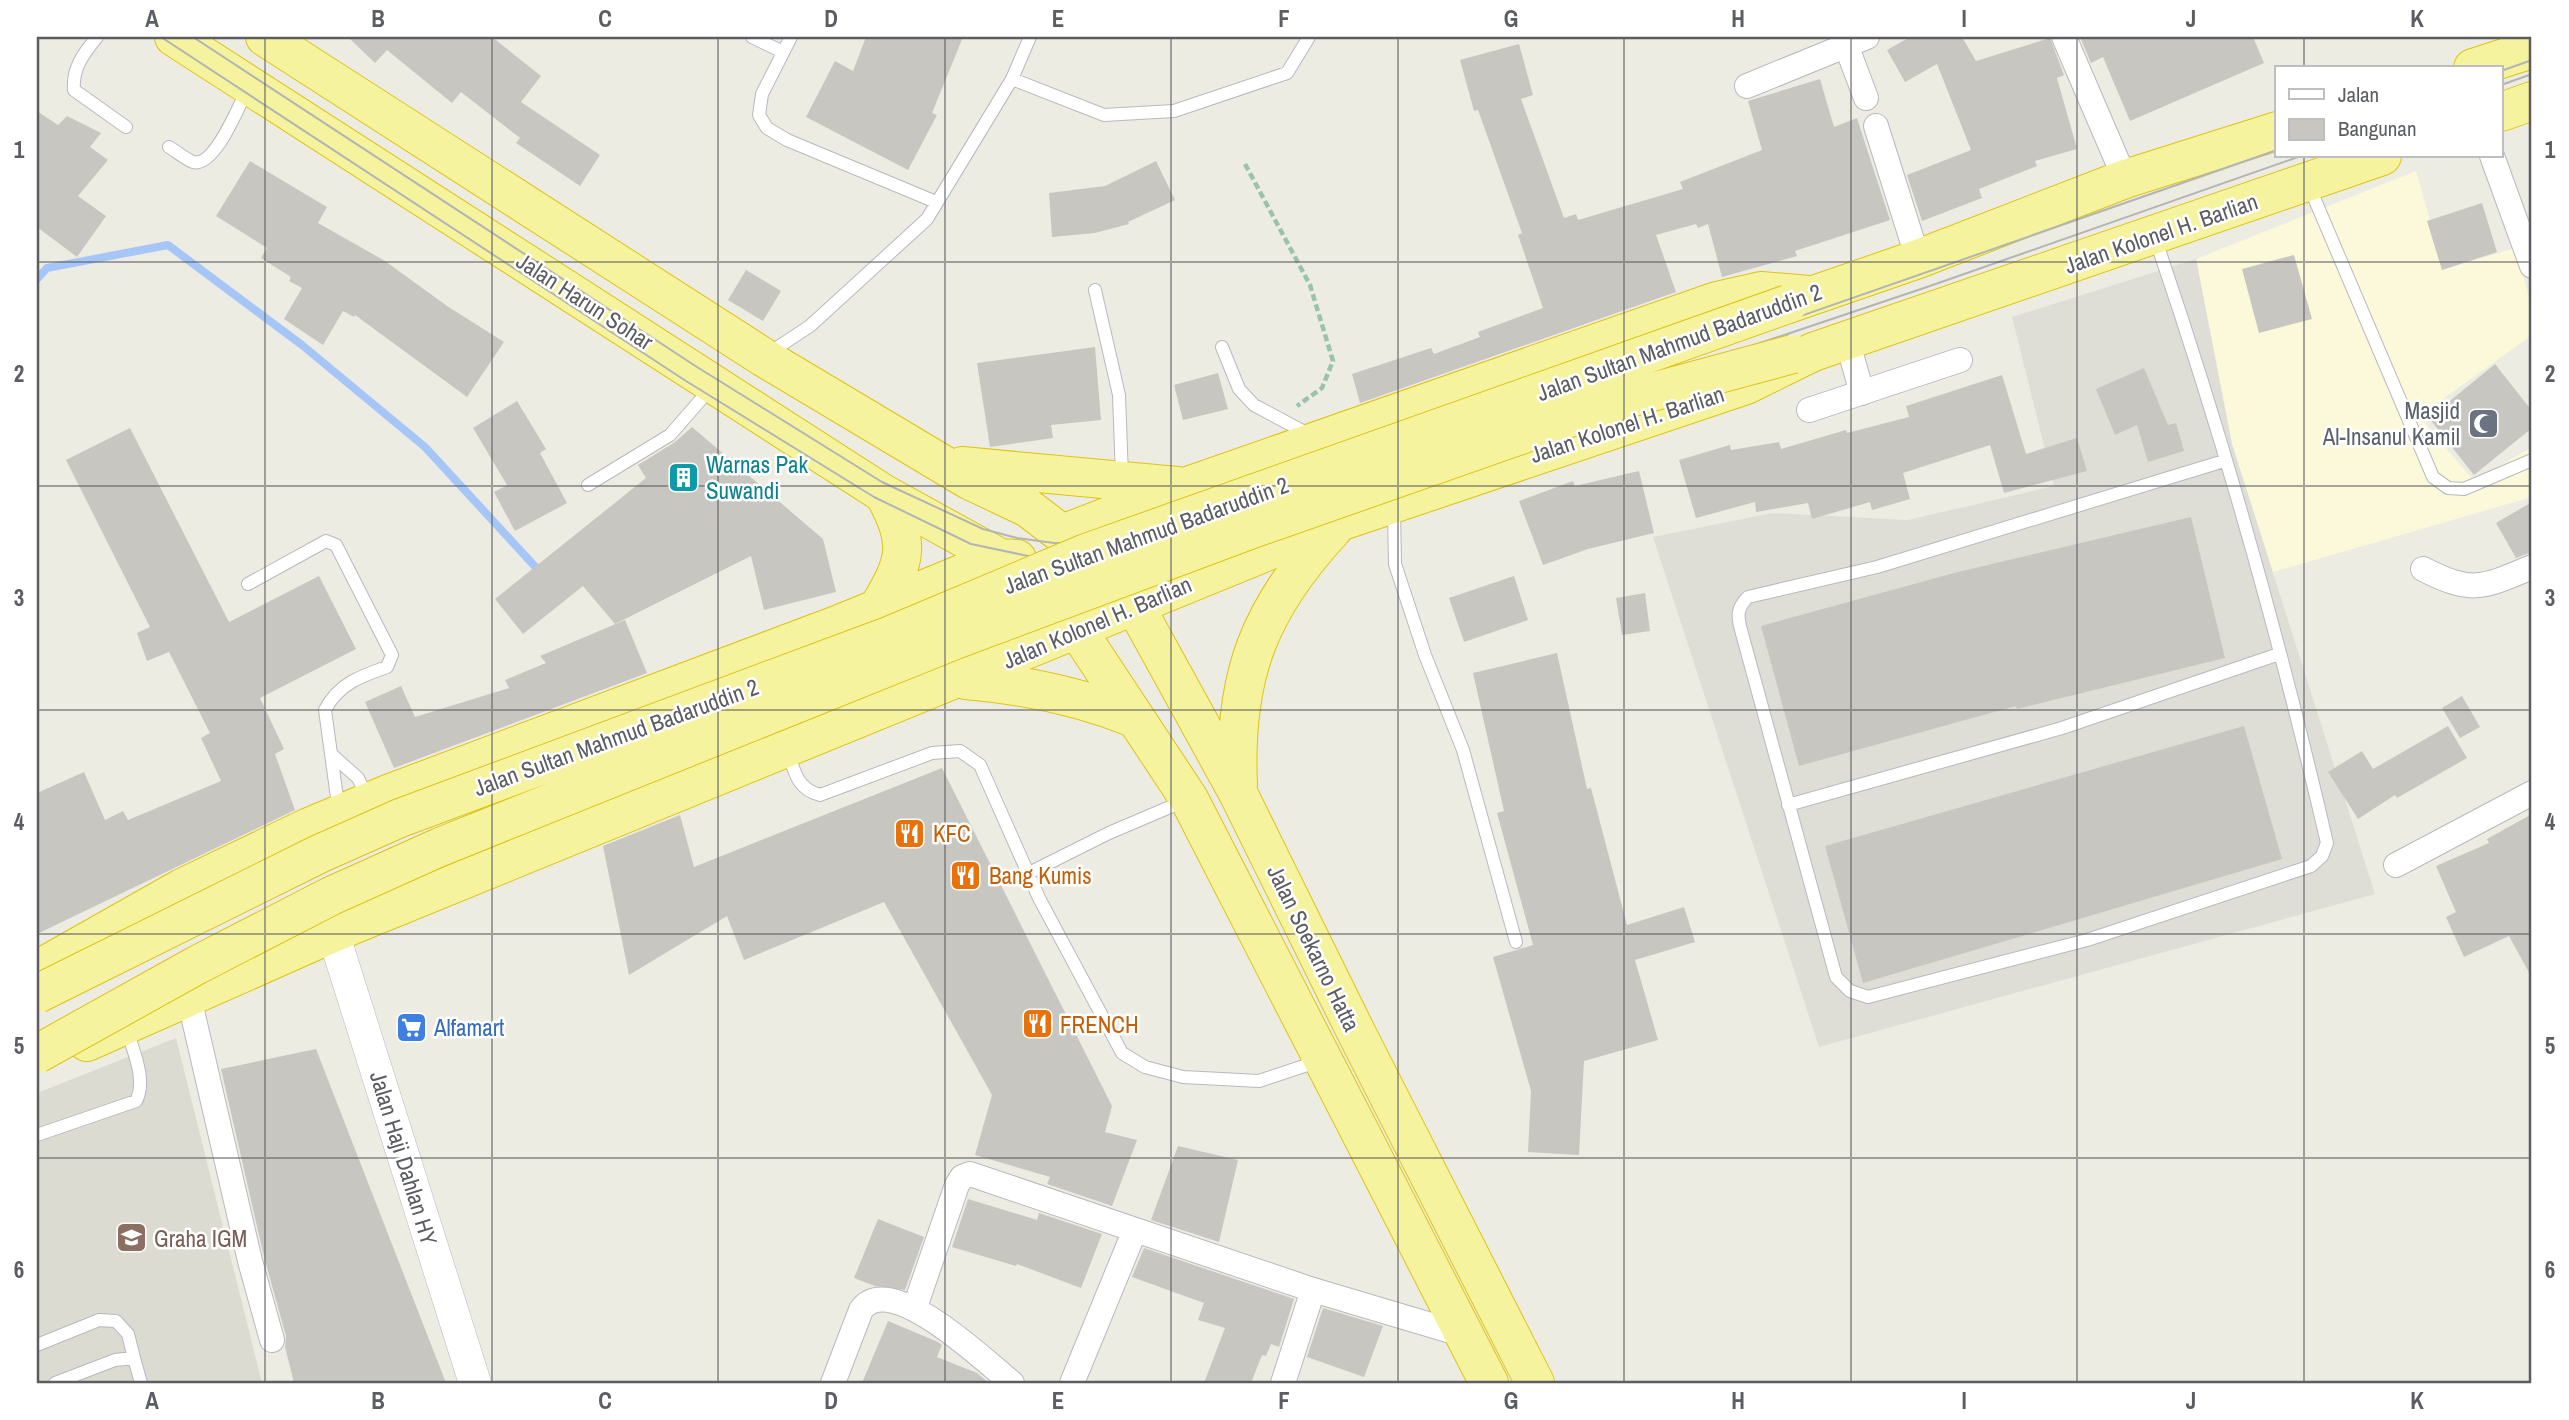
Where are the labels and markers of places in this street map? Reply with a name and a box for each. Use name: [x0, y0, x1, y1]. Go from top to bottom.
place label: Masjid Al-Insanul Kamil: [2322, 395, 2460, 452]
mosque icon: Masjid Al-Insanul Kamil: [2466, 406, 2500, 440]
place label: Warnas Pak Suwandi: [706, 449, 809, 506]
building icon: Warnas Pak Suwandi: [666, 460, 700, 494]
restaurant icon: KFC: [893, 816, 927, 850]
place label: KFC: [933, 818, 971, 849]
restaurant icon: Bang Kumis: [949, 858, 983, 892]
place label: Bang Kumis: [989, 860, 1092, 891]
restaurant icon: FRENCH: [1020, 1007, 1054, 1041]
place label: FRENCH: [1060, 1009, 1139, 1040]
supermarket icon: Alfamart: [394, 1010, 428, 1044]
place label: Alfamart: [433, 1012, 504, 1043]
school or university icon: Graha IGM: [114, 1221, 148, 1255]
place label: Graha IGM: [154, 1223, 247, 1254]

